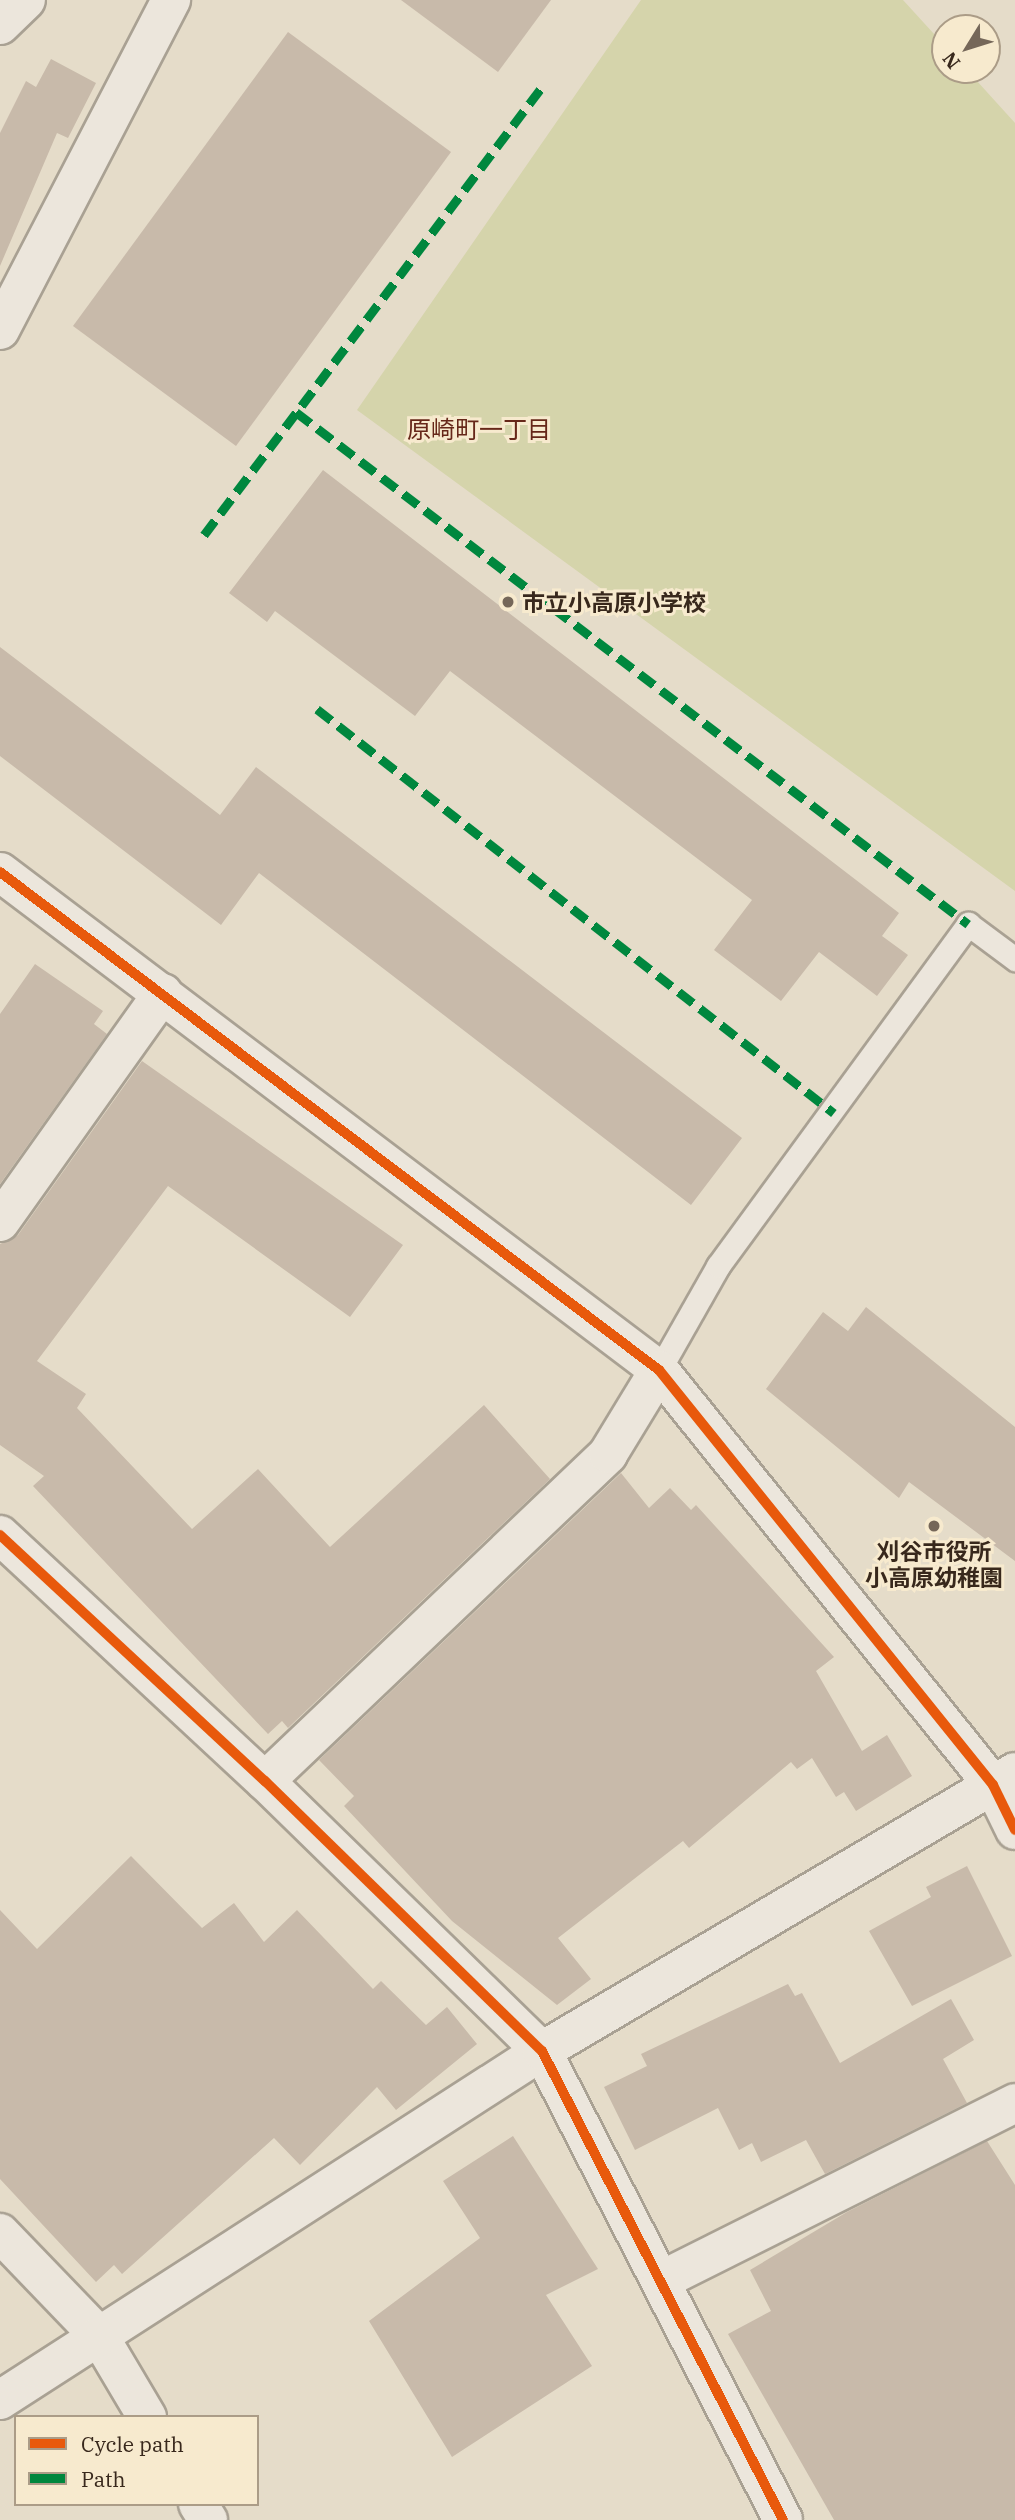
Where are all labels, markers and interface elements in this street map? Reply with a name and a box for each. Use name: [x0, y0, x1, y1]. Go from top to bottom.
north arrow: [931, 14, 1001, 84]
text: N: [937, 47, 965, 74]
district label: 原崎町一丁目: [407, 416, 551, 444]
place label: 市立小高原小学校: [522, 588, 706, 616]
marker: 市立小高原小学校: [500, 594, 516, 610]
marker: 刈谷市役所 小高原幼稚園: [926, 1518, 942, 1534]
place label: 刈谷市役所 小高原幼稚園: [865, 1537, 1003, 1591]
legend: [14, 2415, 259, 2506]
text: Cycle path: [81, 2430, 184, 2458]
text: Path: [81, 2465, 126, 2493]

